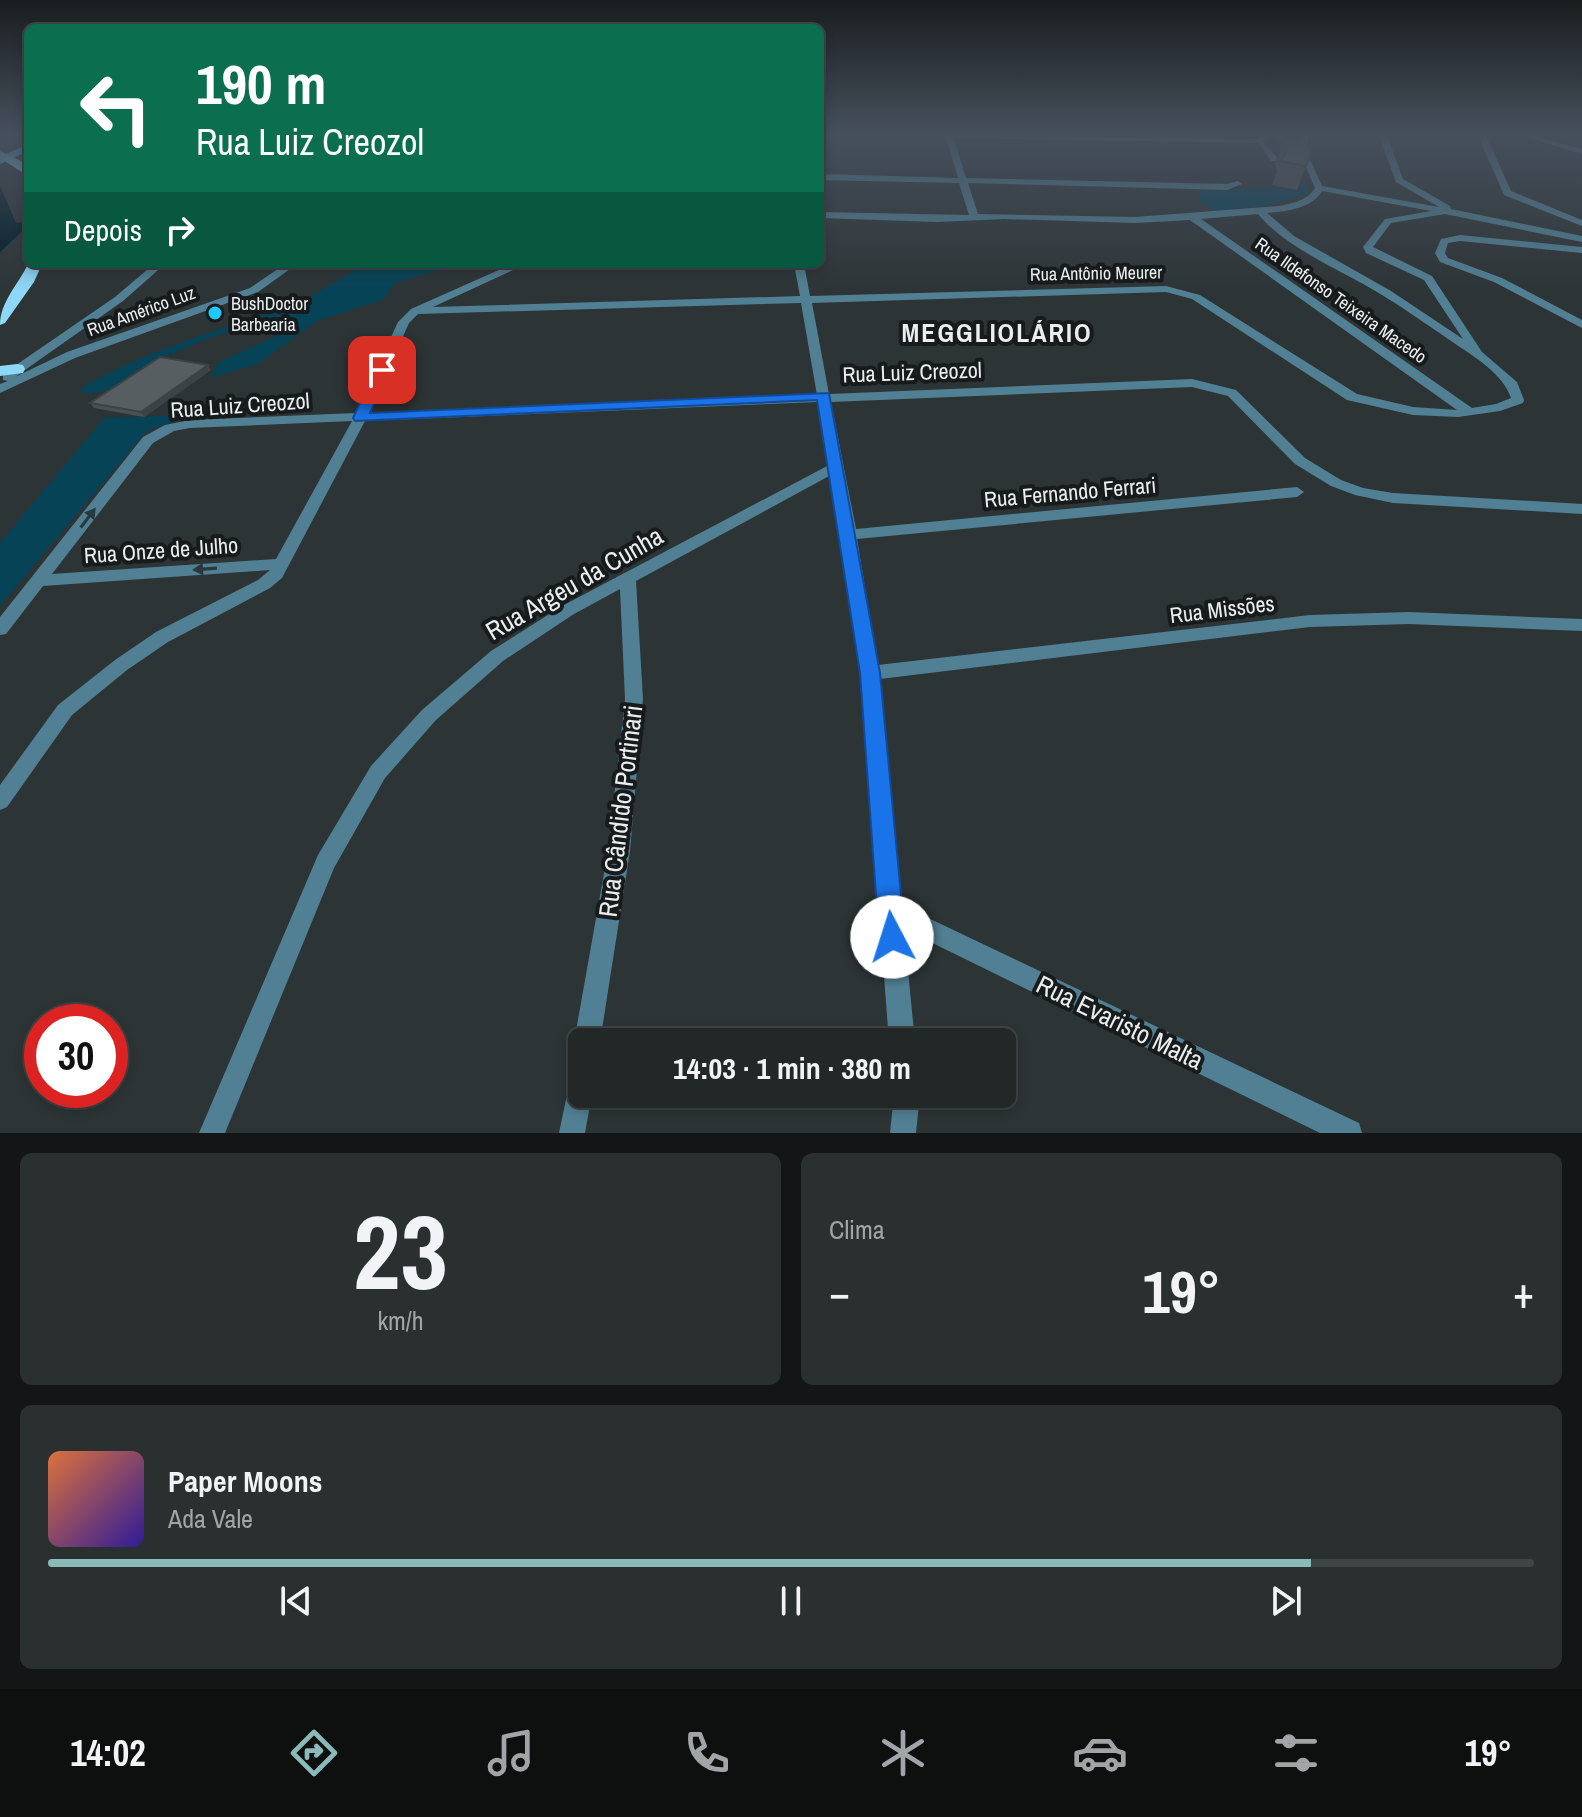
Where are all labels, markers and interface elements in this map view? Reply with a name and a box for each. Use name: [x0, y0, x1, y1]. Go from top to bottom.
text: 190 m: [196, 46, 326, 121]
icon: left: [64, 56, 168, 160]
text: Rua Luiz Creozol: [196, 118, 424, 166]
icon: right: [158, 208, 202, 252]
text: Depois: [64, 210, 142, 250]
street label: Rua Ildefonso Teixeira Macedo: [1250, 231, 1432, 369]
street label: Rua Antônio Meurer: [1030, 259, 1162, 287]
street label: Rua Américo Luz: [84, 280, 198, 342]
place label: BushDoctor Barbearia: [231, 291, 308, 337]
marker: BushDoctor Barbearia: [206, 304, 224, 322]
district label: MEGGLIOLÁRIO: [901, 315, 1093, 350]
pin: [348, 336, 416, 404]
icon: arrive: [360, 348, 404, 392]
street label: Rua Luiz Creozol: [842, 355, 982, 389]
street label: Rua Luiz Creozol: [169, 385, 311, 425]
street label: Rua Fernando Ferrari: [983, 470, 1157, 514]
one-way arrow: [80, 508, 96, 528]
street label: Rua Argeu da Cunha: [479, 518, 669, 648]
street label: Rua Onze de Julho: [83, 530, 239, 570]
one-way arrow: [192, 563, 217, 576]
street label: Rua Missões: [1168, 588, 1276, 630]
street label: Rua Cândido Portinari: [590, 703, 650, 919]
position arrow: [850, 895, 934, 979]
street label: Rua Evaristo Malta: [1031, 967, 1209, 1078]
speed limit sign: 30: [24, 1004, 128, 1108]
text: 14:03 · 1 min · 380 m: [673, 1048, 911, 1088]
text: 23: [353, 1181, 448, 1321]
text: Clima: [829, 1212, 885, 1247]
text: 19°: [1142, 1251, 1221, 1332]
text: −: [829, 1262, 850, 1322]
text: +: [1513, 1262, 1534, 1322]
text: km/h: [377, 1303, 424, 1338]
text: Paper Moons: [168, 1461, 322, 1501]
text: Ada Vale: [168, 1501, 253, 1536]
icon: previous: [274, 1579, 318, 1623]
icon: pause: [769, 1579, 813, 1623]
icon: next: [1264, 1579, 1308, 1623]
icon: directions: [286, 1725, 342, 1781]
icon: music: [483, 1725, 539, 1781]
icon: phone: [679, 1725, 735, 1781]
icon: climate: [875, 1725, 931, 1781]
icon: car: [1072, 1725, 1128, 1781]
icon: filters: [1268, 1725, 1324, 1781]
text: 14:02: [70, 1729, 146, 1777]
text: 19°: [1465, 1729, 1512, 1777]

